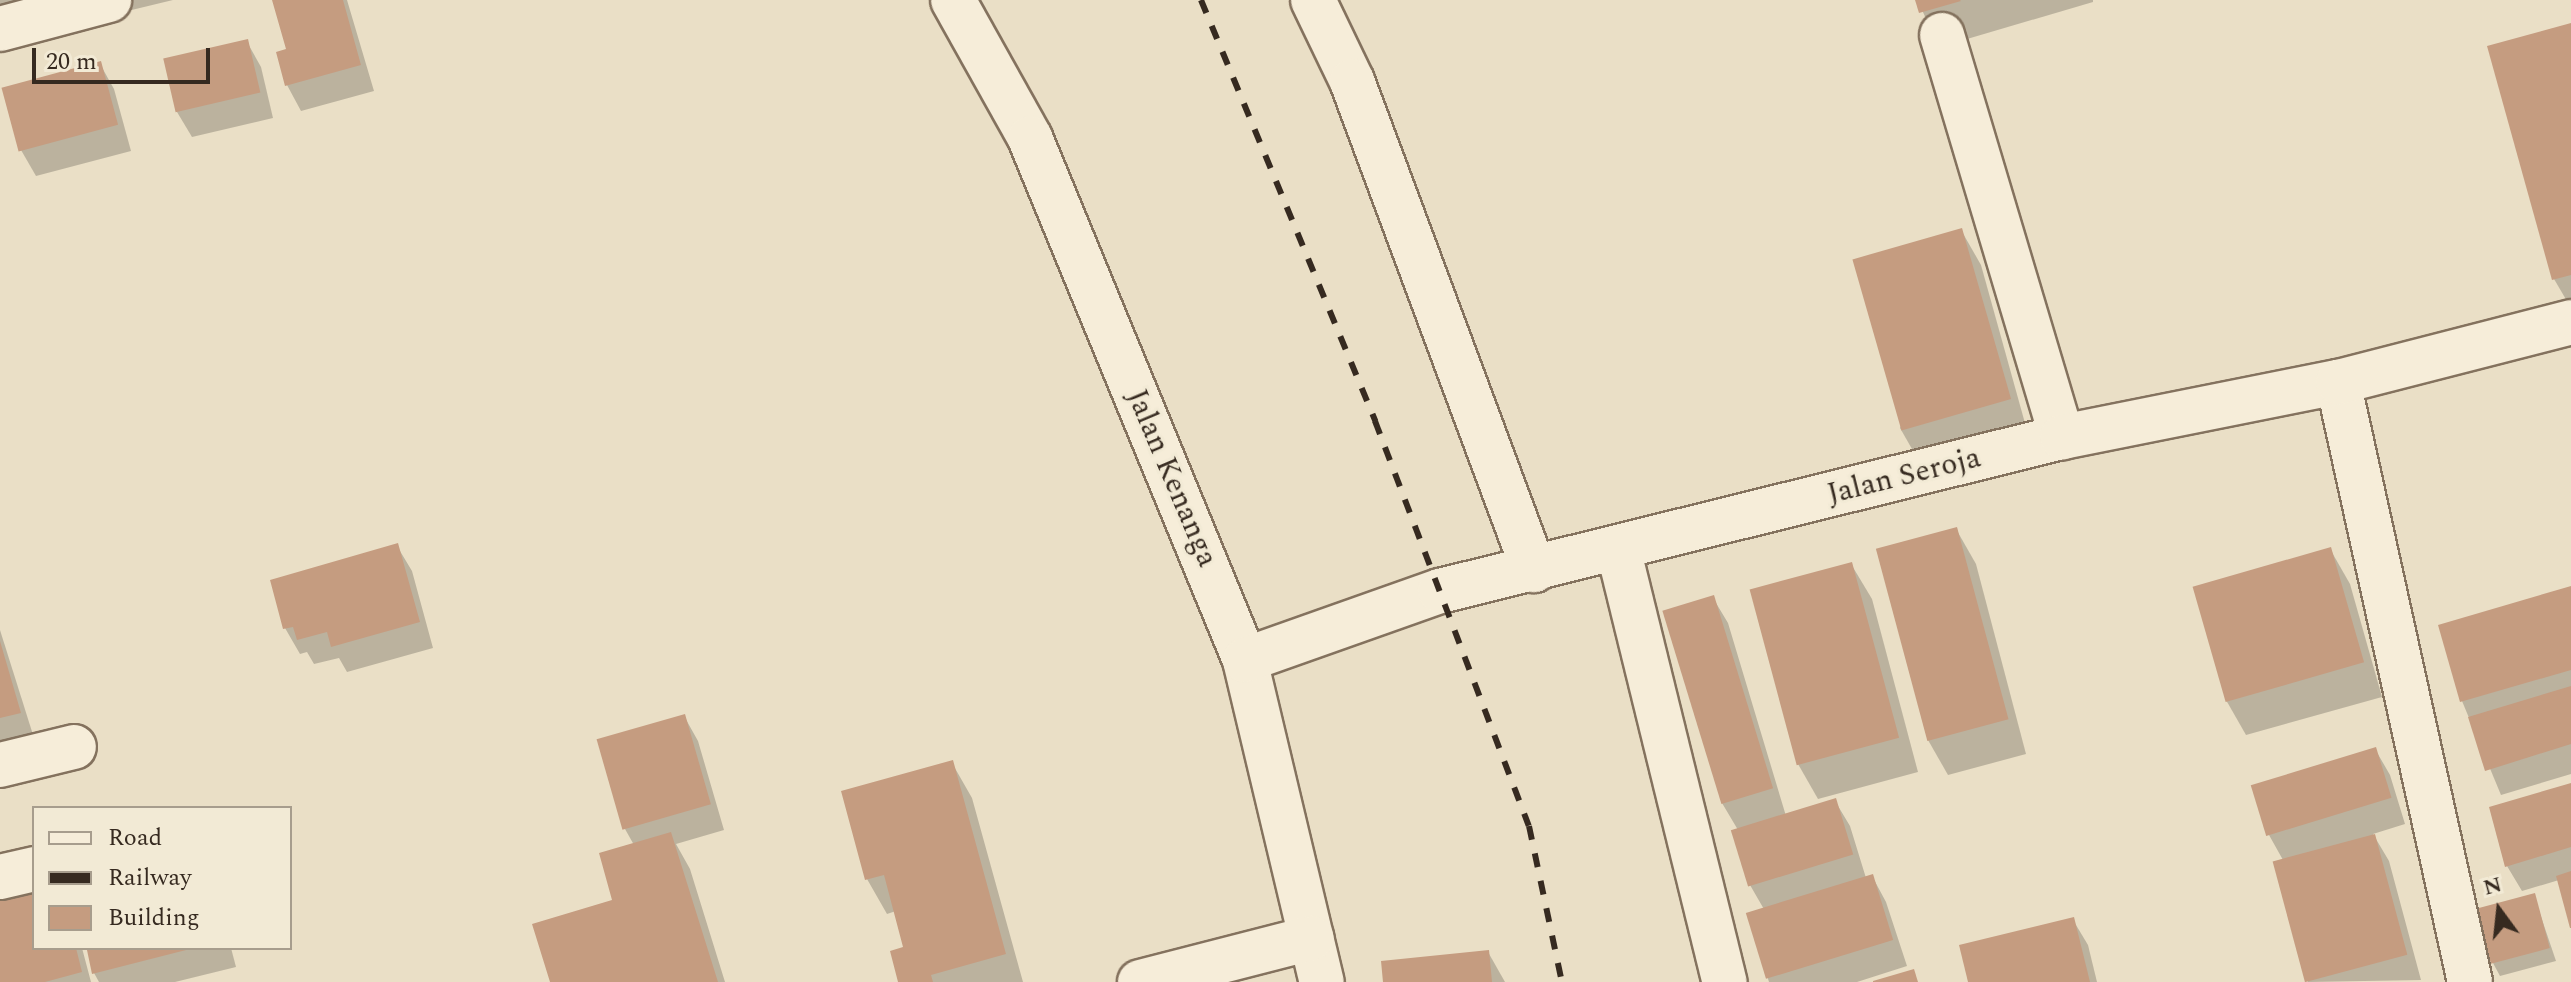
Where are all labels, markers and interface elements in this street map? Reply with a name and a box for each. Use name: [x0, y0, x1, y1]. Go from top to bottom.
scale bar: [36, 32, 214, 82]
text: 20 m: [46, 44, 97, 80]
street label: Jalan Kenanga: [1118, 384, 1226, 572]
street label: Jalan Seroja: [1823, 440, 1985, 512]
legend: [32, 806, 292, 950]
text: Road: [108, 820, 162, 856]
text: Railway: [108, 860, 192, 896]
text: N: [2480, 868, 2506, 905]
north arrow: [2459, 870, 2539, 950]
text: Building: [108, 900, 200, 936]

